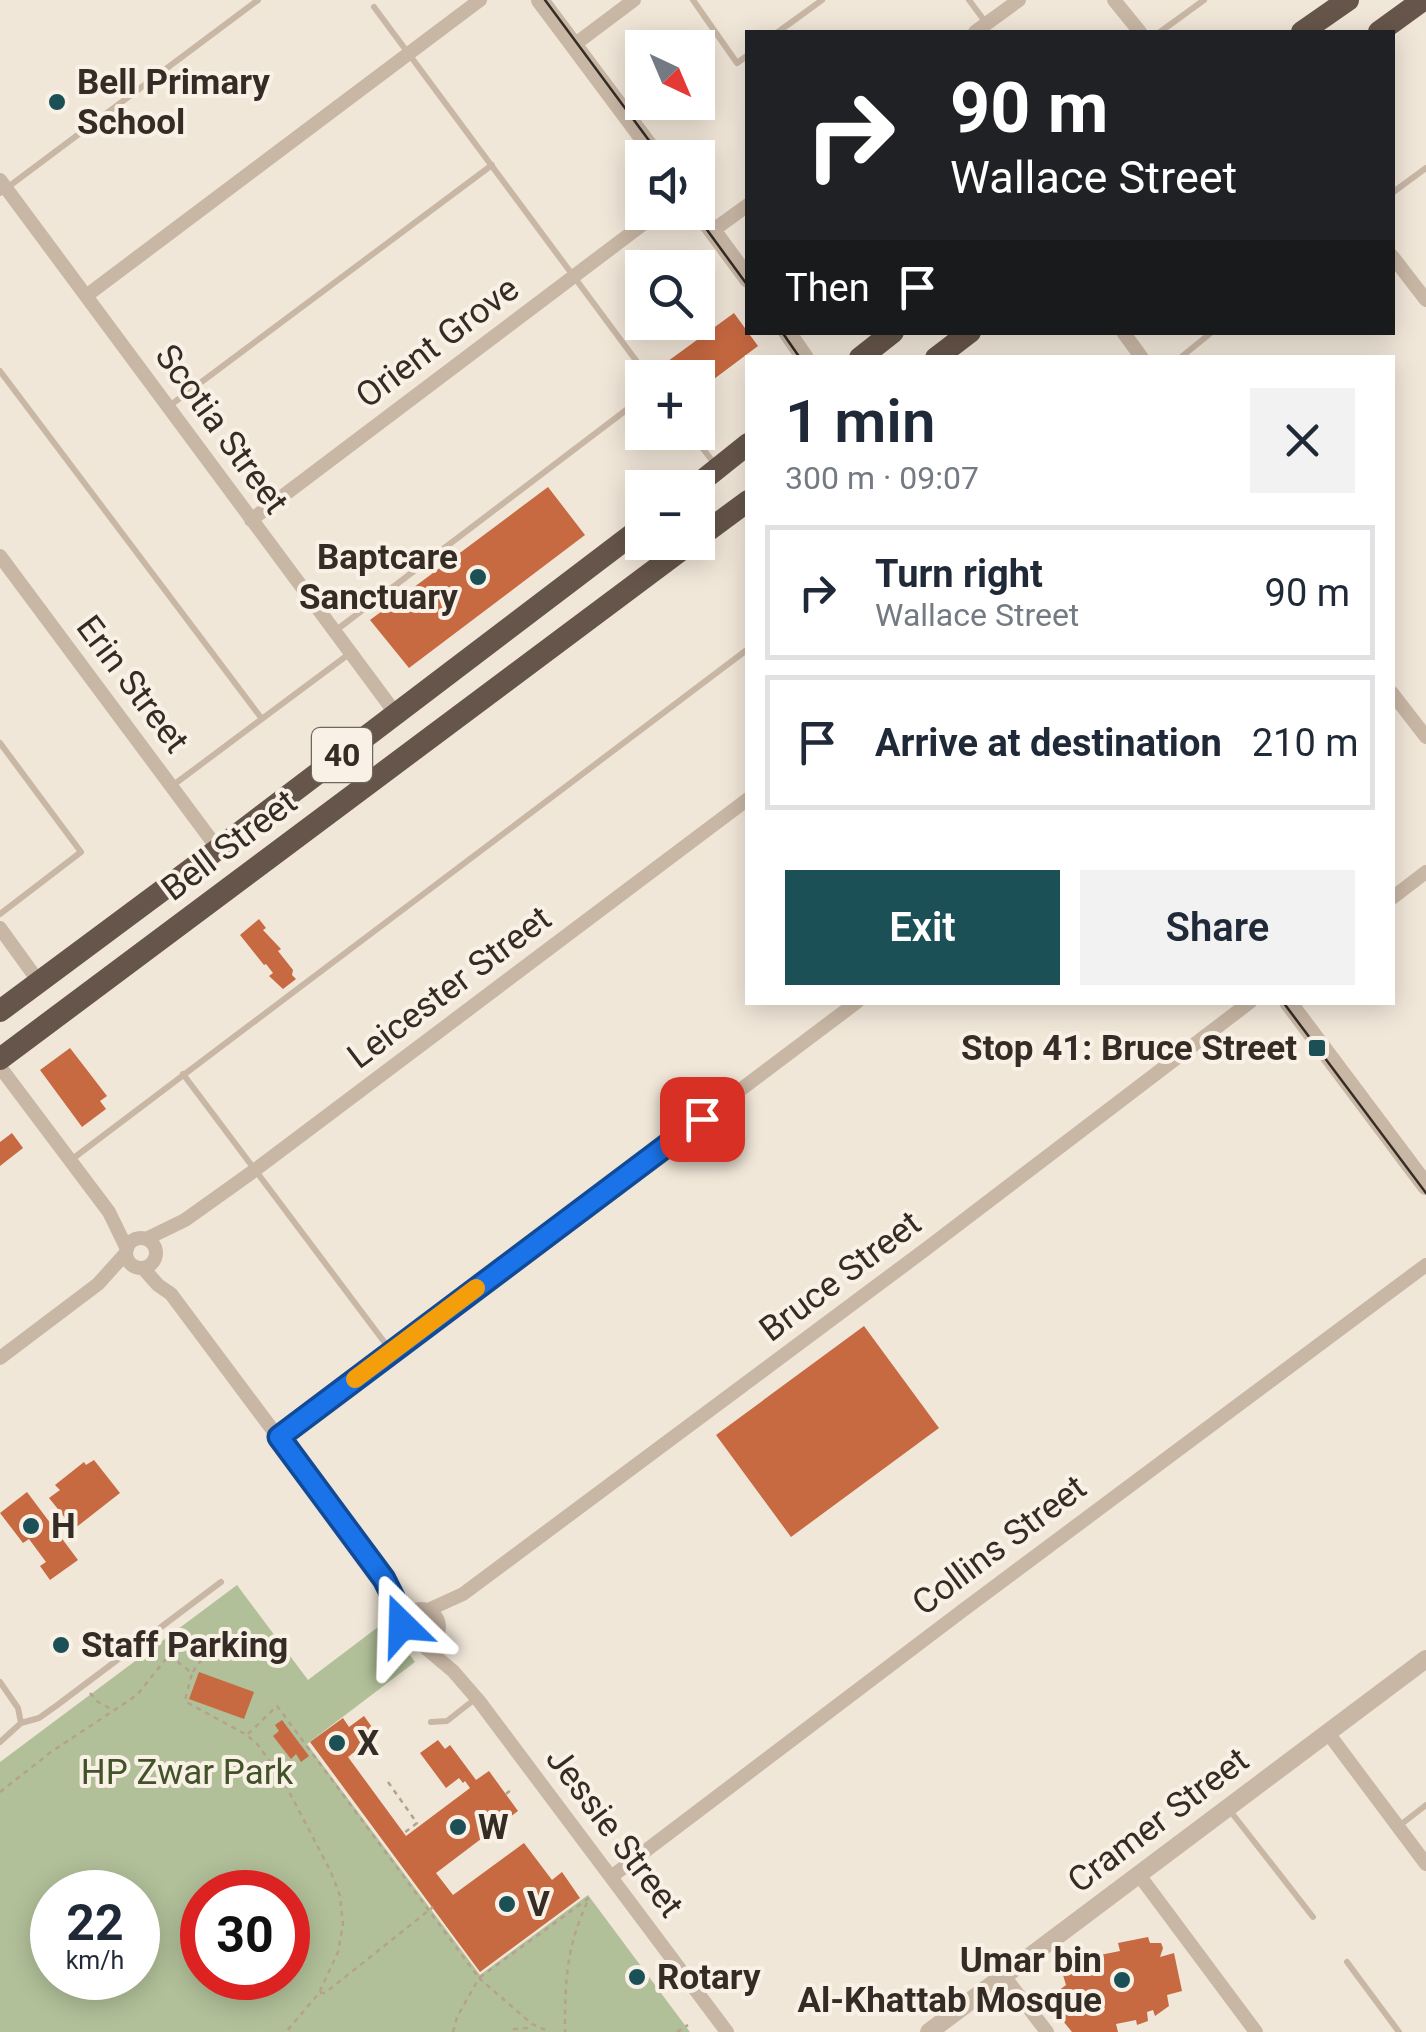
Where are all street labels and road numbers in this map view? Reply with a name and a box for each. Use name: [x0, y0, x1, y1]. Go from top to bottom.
street label: Orient Grove: [348, 268, 527, 417]
street label: Scotia Street: [146, 337, 297, 522]
street label: Erin Street: [68, 608, 197, 761]
road number: 40: [312, 728, 372, 782]
street label: Bell Street: [154, 781, 305, 909]
street label: Leicester Street: [340, 898, 559, 1077]
street label: Bruce Street: [752, 1203, 929, 1350]
street label: Collins Street: [904, 1467, 1094, 1624]
street label: Jessie Street: [537, 1739, 692, 1925]
street label: Cramer Street: [1060, 1739, 1257, 1902]

